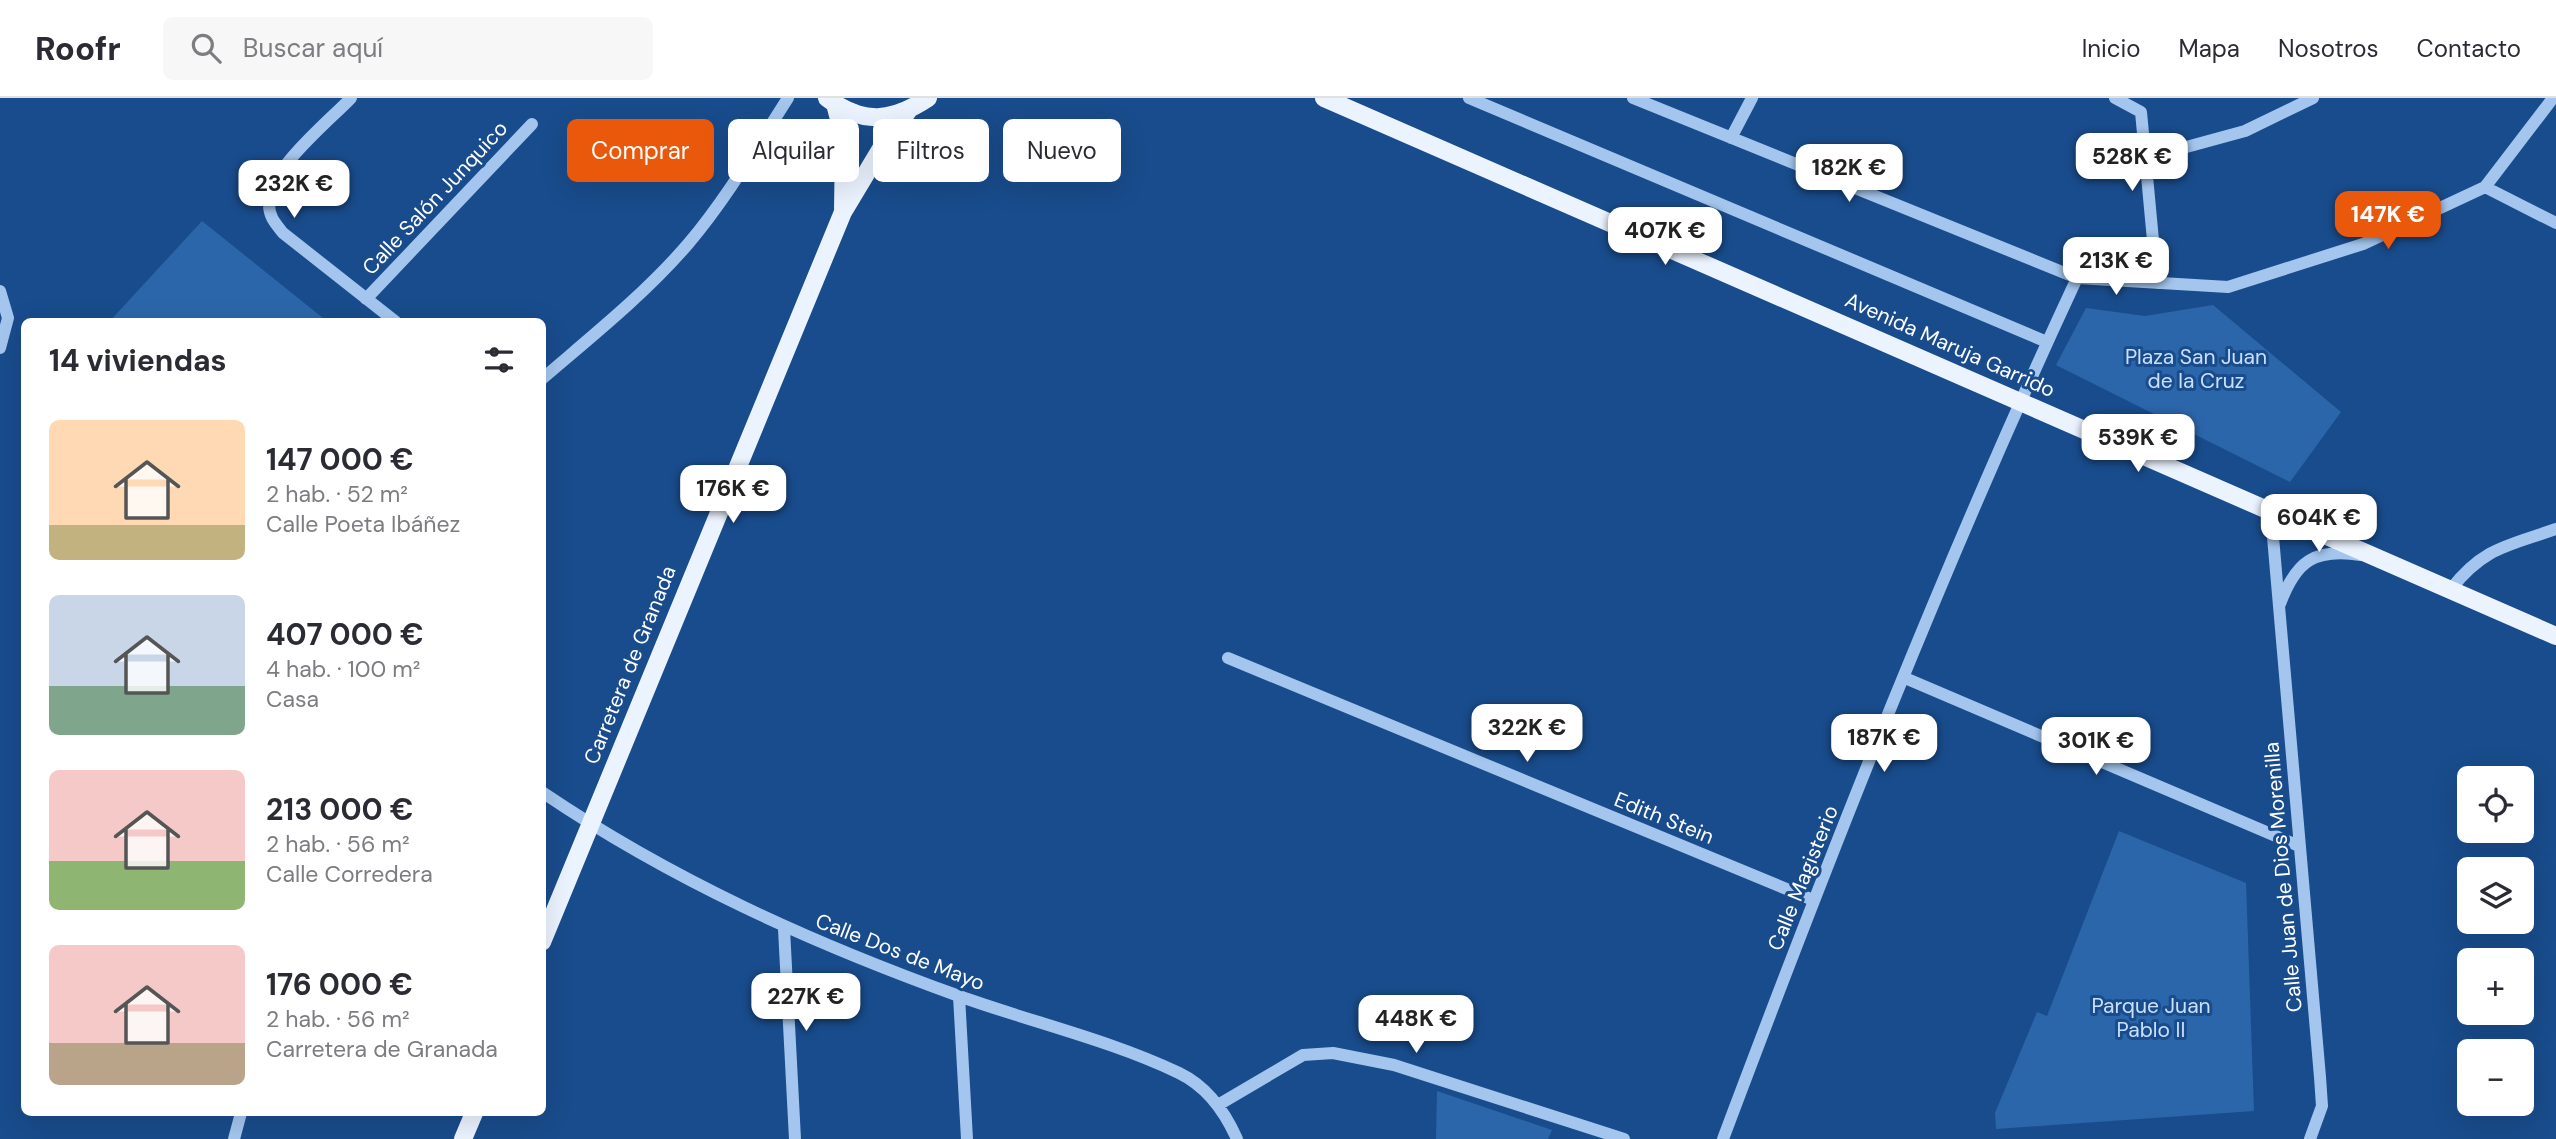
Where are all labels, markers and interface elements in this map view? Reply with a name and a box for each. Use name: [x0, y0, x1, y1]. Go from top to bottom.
search box: [163, 17, 653, 80]
text: Roofr: [35, 27, 121, 70]
icon: search: [187, 29, 225, 67]
text: Buscar aquí: [243, 31, 383, 65]
text: Inicio: [2082, 33, 2141, 64]
text: Mapa: [2179, 33, 2240, 64]
text: Nosotros: [2278, 33, 2379, 64]
text: Contacto: [2417, 33, 2521, 64]
street label: Calle Salón Junquico: [356, 115, 514, 281]
chip: Comprar: [567, 119, 714, 182]
chip: Alquilar: [728, 119, 859, 182]
chip: Filtros: [873, 119, 989, 182]
chip: Nuevo: [1003, 119, 1121, 182]
pin: 528K €: [2075, 134, 2189, 193]
text: 528K €: [2092, 141, 2172, 171]
pin: 182K €: [1792, 144, 1906, 204]
text: 182K €: [1812, 152, 1886, 182]
pin: 232K €: [237, 160, 351, 220]
text: 232K €: [254, 168, 334, 198]
pin: 147K €: [2331, 192, 2445, 251]
text: 147K €: [2351, 199, 2425, 229]
pin: 407K €: [1608, 208, 1722, 267]
text: 407K €: [1624, 215, 1706, 245]
pin: 213K €: [2059, 238, 2173, 297]
text: 213K €: [2079, 245, 2153, 275]
street label: Avenida Maruja Garrido: [1841, 286, 2059, 404]
text: 14 viviendas: [49, 341, 227, 380]
icon: filters: [480, 341, 518, 379]
park label: Plaza San Juan de la Cruz: [2125, 343, 2267, 395]
pin: 539K €: [2081, 414, 2195, 474]
text: 539K €: [2098, 422, 2178, 452]
text: 147 000 €: [266, 440, 414, 479]
icon: home: [105, 448, 189, 532]
pin: 176K €: [676, 466, 790, 525]
text: 176K €: [696, 473, 770, 503]
text: 2 hab. · 52 m²: [266, 479, 408, 509]
pin: 604K €: [2262, 494, 2376, 554]
text: 604K €: [2277, 502, 2361, 532]
text: Calle Poeta Ibáñez: [266, 509, 460, 539]
street label: Carretera de Granada: [577, 562, 683, 768]
text: 407 000 €: [266, 615, 424, 654]
icon: home: [105, 623, 189, 707]
text: 4 hab. · 100 m²: [266, 654, 420, 684]
text: Casa: [266, 684, 319, 714]
pin: 322K €: [1470, 704, 1584, 764]
text: 322K €: [1487, 712, 1567, 742]
pin: 187K €: [1827, 714, 1941, 774]
pin: 301K €: [2039, 718, 2153, 777]
text: 187K €: [1847, 722, 1921, 752]
text: 301K €: [2057, 725, 2135, 755]
street label: Calle Juan de Dios Morenilla: [2257, 741, 2309, 1013]
map controls: [2457, 766, 2534, 1116]
button: locate: [2457, 766, 2534, 843]
street label: Edith Stein: [1610, 785, 1718, 851]
text: 213 000 €: [266, 790, 413, 829]
icon: home: [105, 798, 189, 882]
street label: Calle Magisterio: [1761, 801, 1845, 955]
text: 2 hab. · 56 m²: [266, 829, 410, 859]
button: layers: [2457, 857, 2534, 934]
text: Calle Corredera: [266, 859, 433, 889]
street label: Calle Dos de Mayo: [811, 907, 989, 997]
button: +: [2457, 948, 2534, 1025]
text: 176 000 €: [266, 965, 413, 1004]
icon: home: [105, 973, 189, 1057]
pin: 227K €: [749, 974, 863, 1033]
text: 227K €: [767, 981, 845, 1011]
park label: Parque Juan Pablo II: [2091, 992, 2211, 1044]
pin: 448K €: [1359, 996, 1473, 1055]
text: 448K €: [1374, 1003, 1458, 1033]
text: 2 hab. · 56 m²: [266, 1004, 410, 1034]
text: Carretera de Granada: [266, 1034, 498, 1064]
button: −: [2457, 1039, 2534, 1116]

